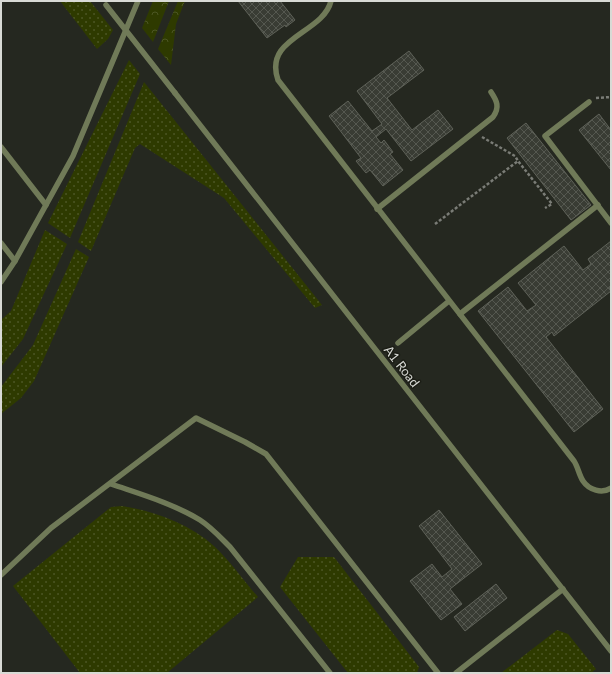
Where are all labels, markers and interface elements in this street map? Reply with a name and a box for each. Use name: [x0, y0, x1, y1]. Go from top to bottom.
street label: A1 Road: [381, 342, 423, 390]

